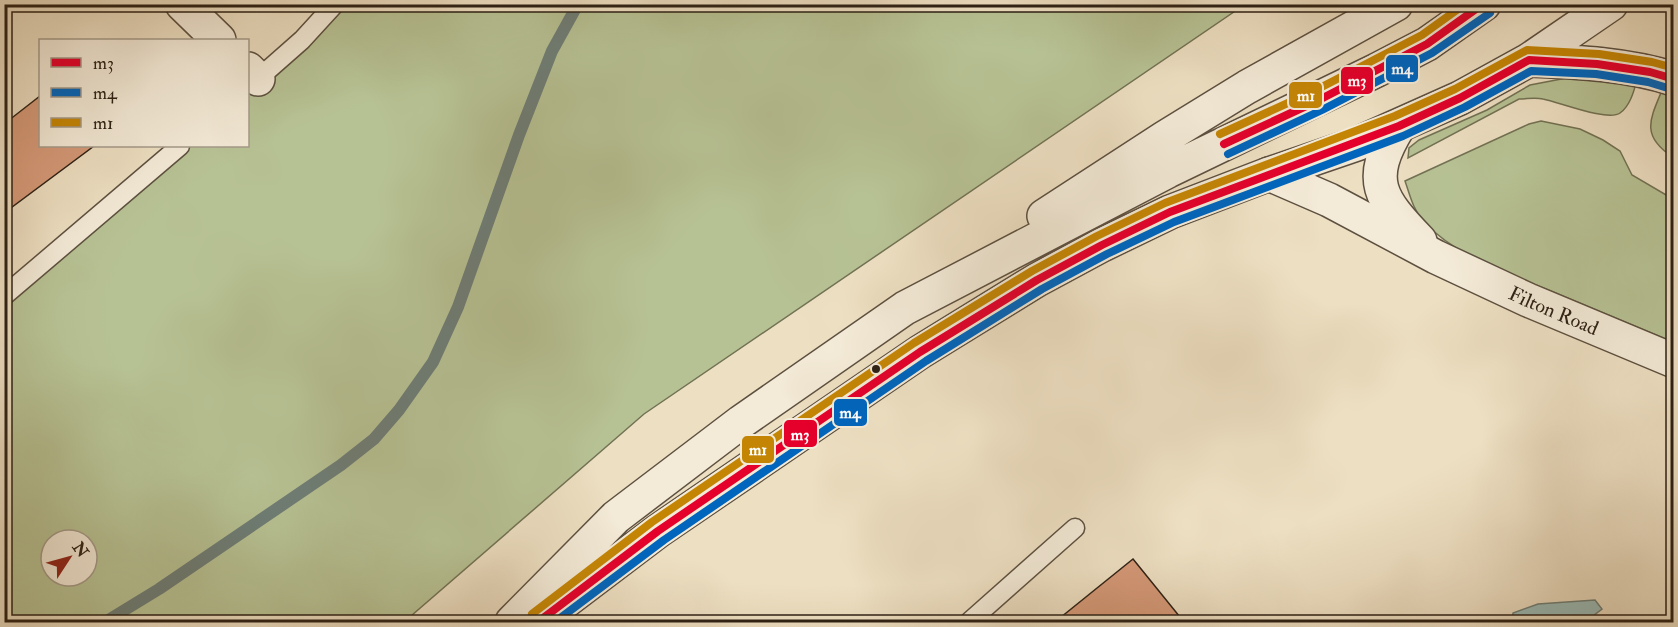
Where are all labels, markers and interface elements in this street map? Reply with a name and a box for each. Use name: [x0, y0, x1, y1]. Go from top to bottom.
legend: [39, 39, 249, 147]
text: m3: [93, 52, 114, 75]
line badge: m4: [1385, 54, 1419, 83]
text: m4: [1391, 59, 1414, 79]
line badge: m3: [1340, 66, 1374, 95]
text: m3: [1348, 71, 1366, 91]
line badge: m1: [1288, 81, 1323, 109]
text: m4: [93, 82, 118, 105]
text: m1: [1297, 86, 1315, 106]
text: m1: [93, 112, 113, 135]
street label: Filton Road: [1505, 280, 1603, 341]
unlabelled marker: [870, 363, 882, 375]
line badge: m4: [833, 398, 868, 427]
text: m4: [839, 403, 862, 423]
line badge: m3: [783, 419, 818, 448]
text: m3: [791, 425, 809, 445]
line badge: m1: [741, 435, 775, 464]
text: m1: [749, 440, 767, 460]
north arrow: [39, 528, 99, 588]
text: N: [67, 537, 93, 562]

